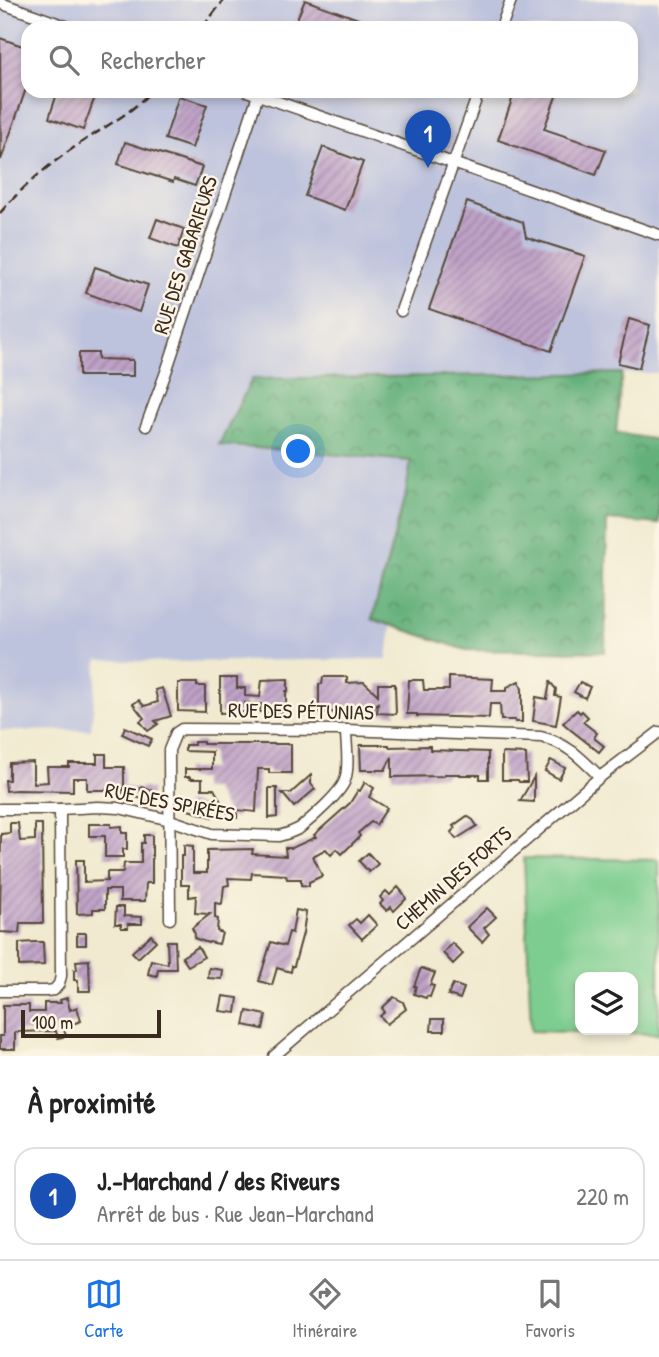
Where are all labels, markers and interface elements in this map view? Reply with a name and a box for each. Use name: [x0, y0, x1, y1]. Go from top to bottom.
search box: [21, 21, 638, 98]
icon: search: [45, 41, 83, 79]
text: Rechercher: [101, 42, 206, 77]
pin: 1: [405, 110, 451, 168]
street label: RUE DES GABARIEURS: [146, 172, 224, 338]
your location: [281, 434, 315, 468]
street label: RUE DES PÉTUNIAS: [228, 695, 374, 727]
street label: RUE DES SPIRÉES: [103, 775, 238, 829]
street label: CHEMIN DES FORTS: [388, 819, 518, 937]
map controls: [575, 972, 638, 1035]
button: layers: [575, 972, 638, 1035]
scale bar: [21, 1007, 161, 1039]
text: 100 m: [32, 1009, 73, 1035]
text: À proximité: [28, 1082, 156, 1122]
text: J.-Marchand / des Riveurs: [97, 1163, 340, 1198]
text: 1: [49, 1181, 57, 1212]
text: 220 m: [576, 1181, 629, 1212]
text: Arrêt de bus · Rue Jean-Marchand: [97, 1198, 373, 1229]
tab: Carte: [84, 1275, 124, 1343]
tab: Itinéraire: [292, 1275, 357, 1343]
tab: Favoris: [526, 1275, 575, 1343]

